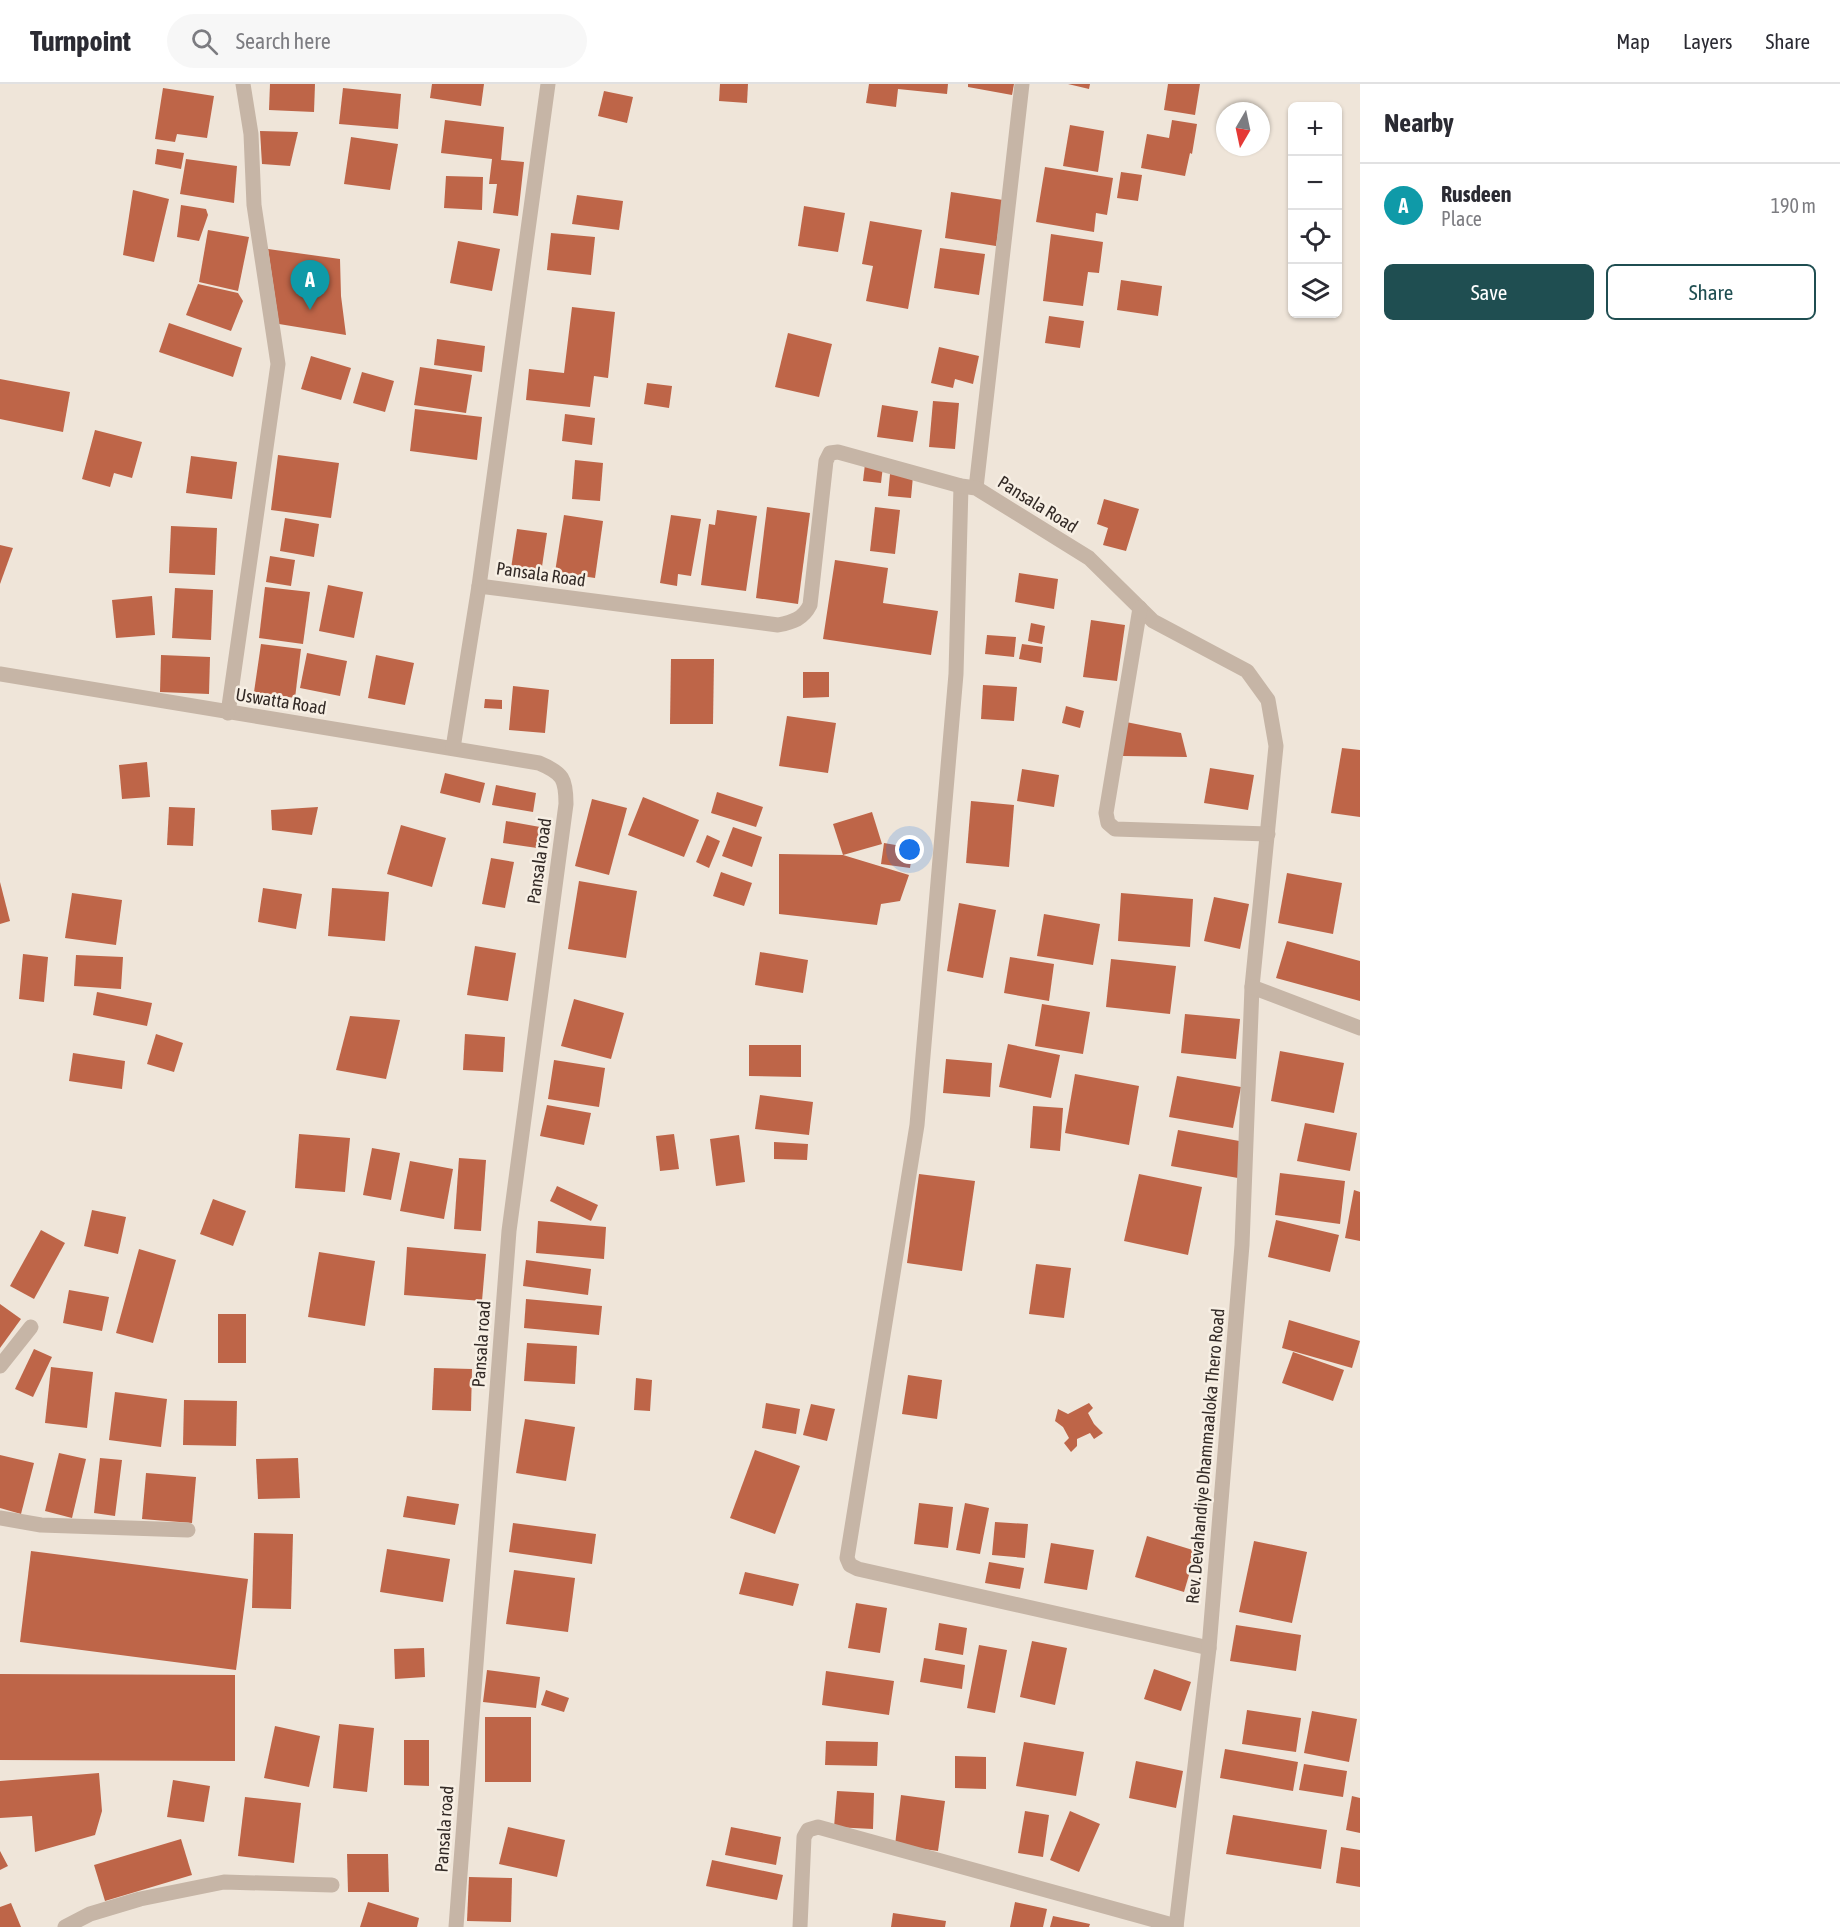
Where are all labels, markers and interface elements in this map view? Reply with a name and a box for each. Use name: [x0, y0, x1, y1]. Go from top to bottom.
search box: [167, 14, 587, 68]
text: Turnpoint: [30, 25, 131, 57]
icon: search: [188, 25, 221, 58]
text: Search here: [236, 28, 331, 54]
text: Map: [1616, 29, 1650, 53]
text: Layers: [1683, 29, 1733, 53]
text: Share: [1766, 29, 1810, 53]
north arrow: [1216, 102, 1270, 156]
map controls: [1288, 102, 1342, 318]
button: +: [1288, 102, 1342, 156]
text: Nearby: [1384, 108, 1454, 138]
button: −: [1288, 156, 1342, 210]
text: Rusdeen: [1441, 181, 1511, 207]
text: A: [1399, 194, 1408, 217]
text: 190 m: [1771, 194, 1816, 217]
text: Place: [1441, 207, 1482, 230]
button: locate: [1288, 210, 1342, 264]
pin: A: [290, 260, 330, 310]
button: layers: [1288, 264, 1342, 318]
button: Save: [1384, 264, 1594, 320]
button: Share: [1606, 264, 1816, 320]
street label: Pansala Road: [994, 471, 1082, 537]
street label: Pansala Road: [495, 557, 587, 591]
street label: Uswatta Road: [234, 683, 328, 719]
street label: Pansala road: [523, 817, 555, 905]
your location: [895, 835, 924, 864]
street label: Pansala road: [468, 1300, 494, 1388]
street label: Rev. Devahandiye Dhammaaloka Thero Road: [1182, 1308, 1228, 1604]
street label: Pansala road: [431, 1785, 457, 1873]

